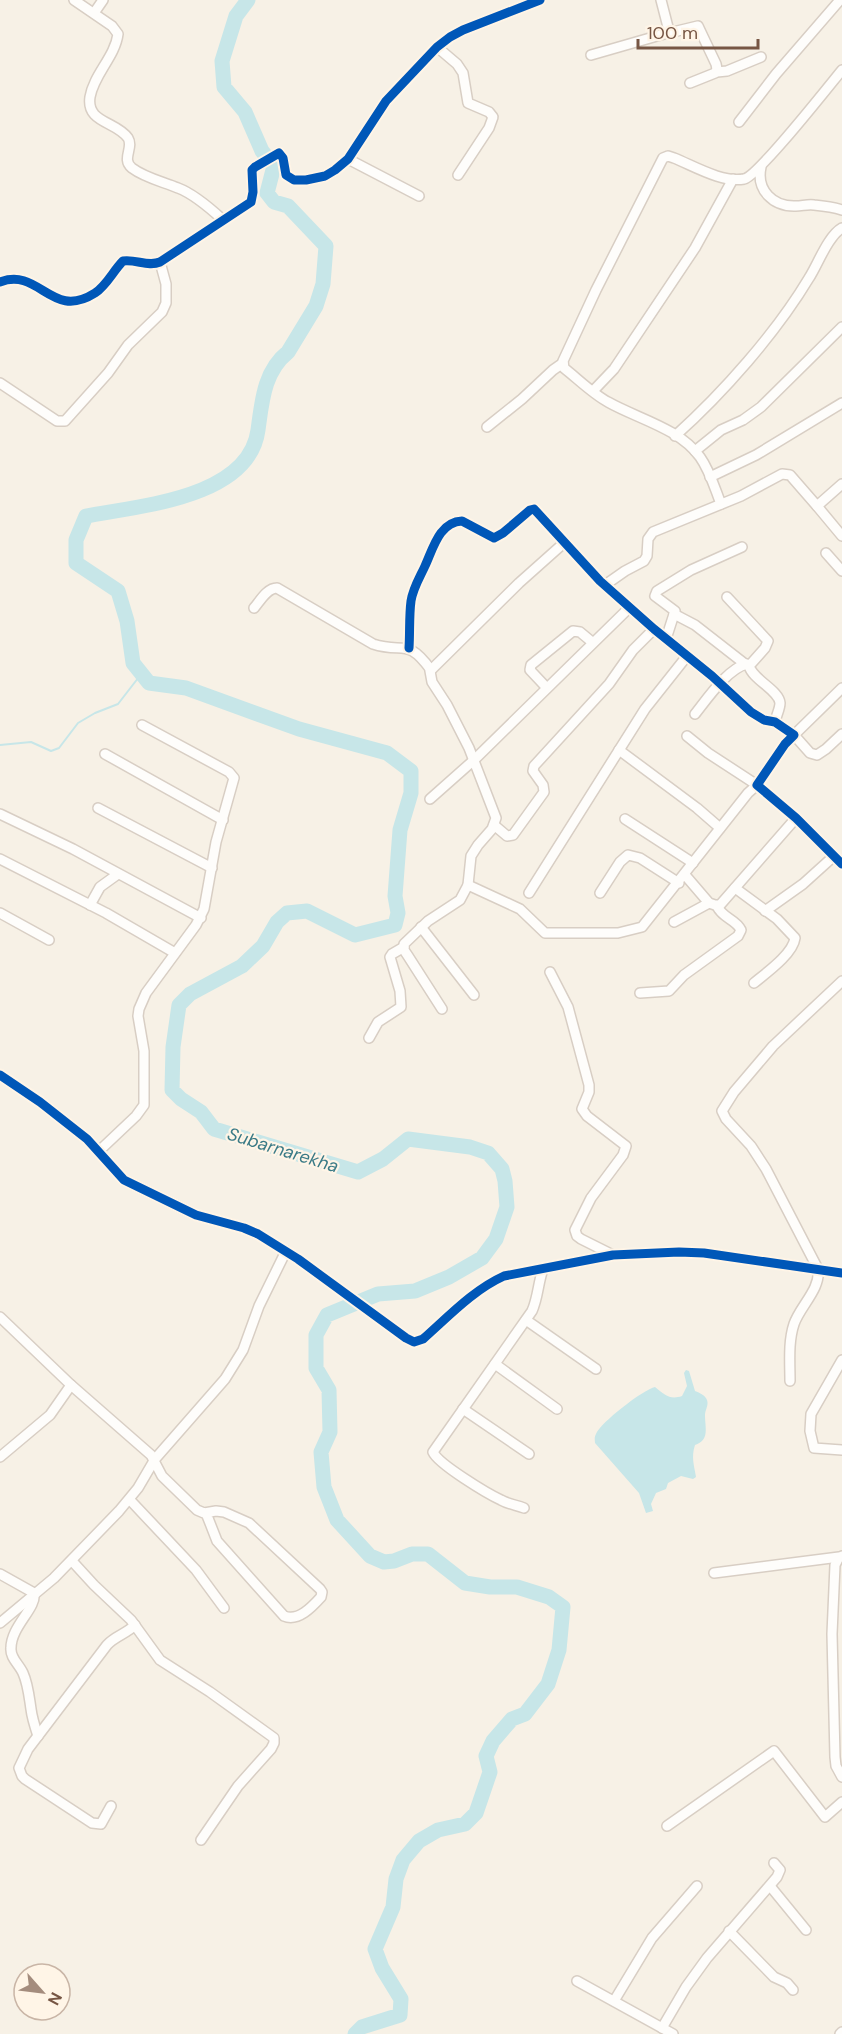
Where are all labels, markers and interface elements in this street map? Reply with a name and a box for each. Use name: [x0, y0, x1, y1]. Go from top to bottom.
scale bar: [638, 12, 758, 50]
text: 100 m: [647, 21, 698, 45]
water label: Subarnarekha: [224, 1122, 342, 1178]
north arrow: [12, 1962, 72, 2022]
text: N: [43, 1989, 67, 2009]

